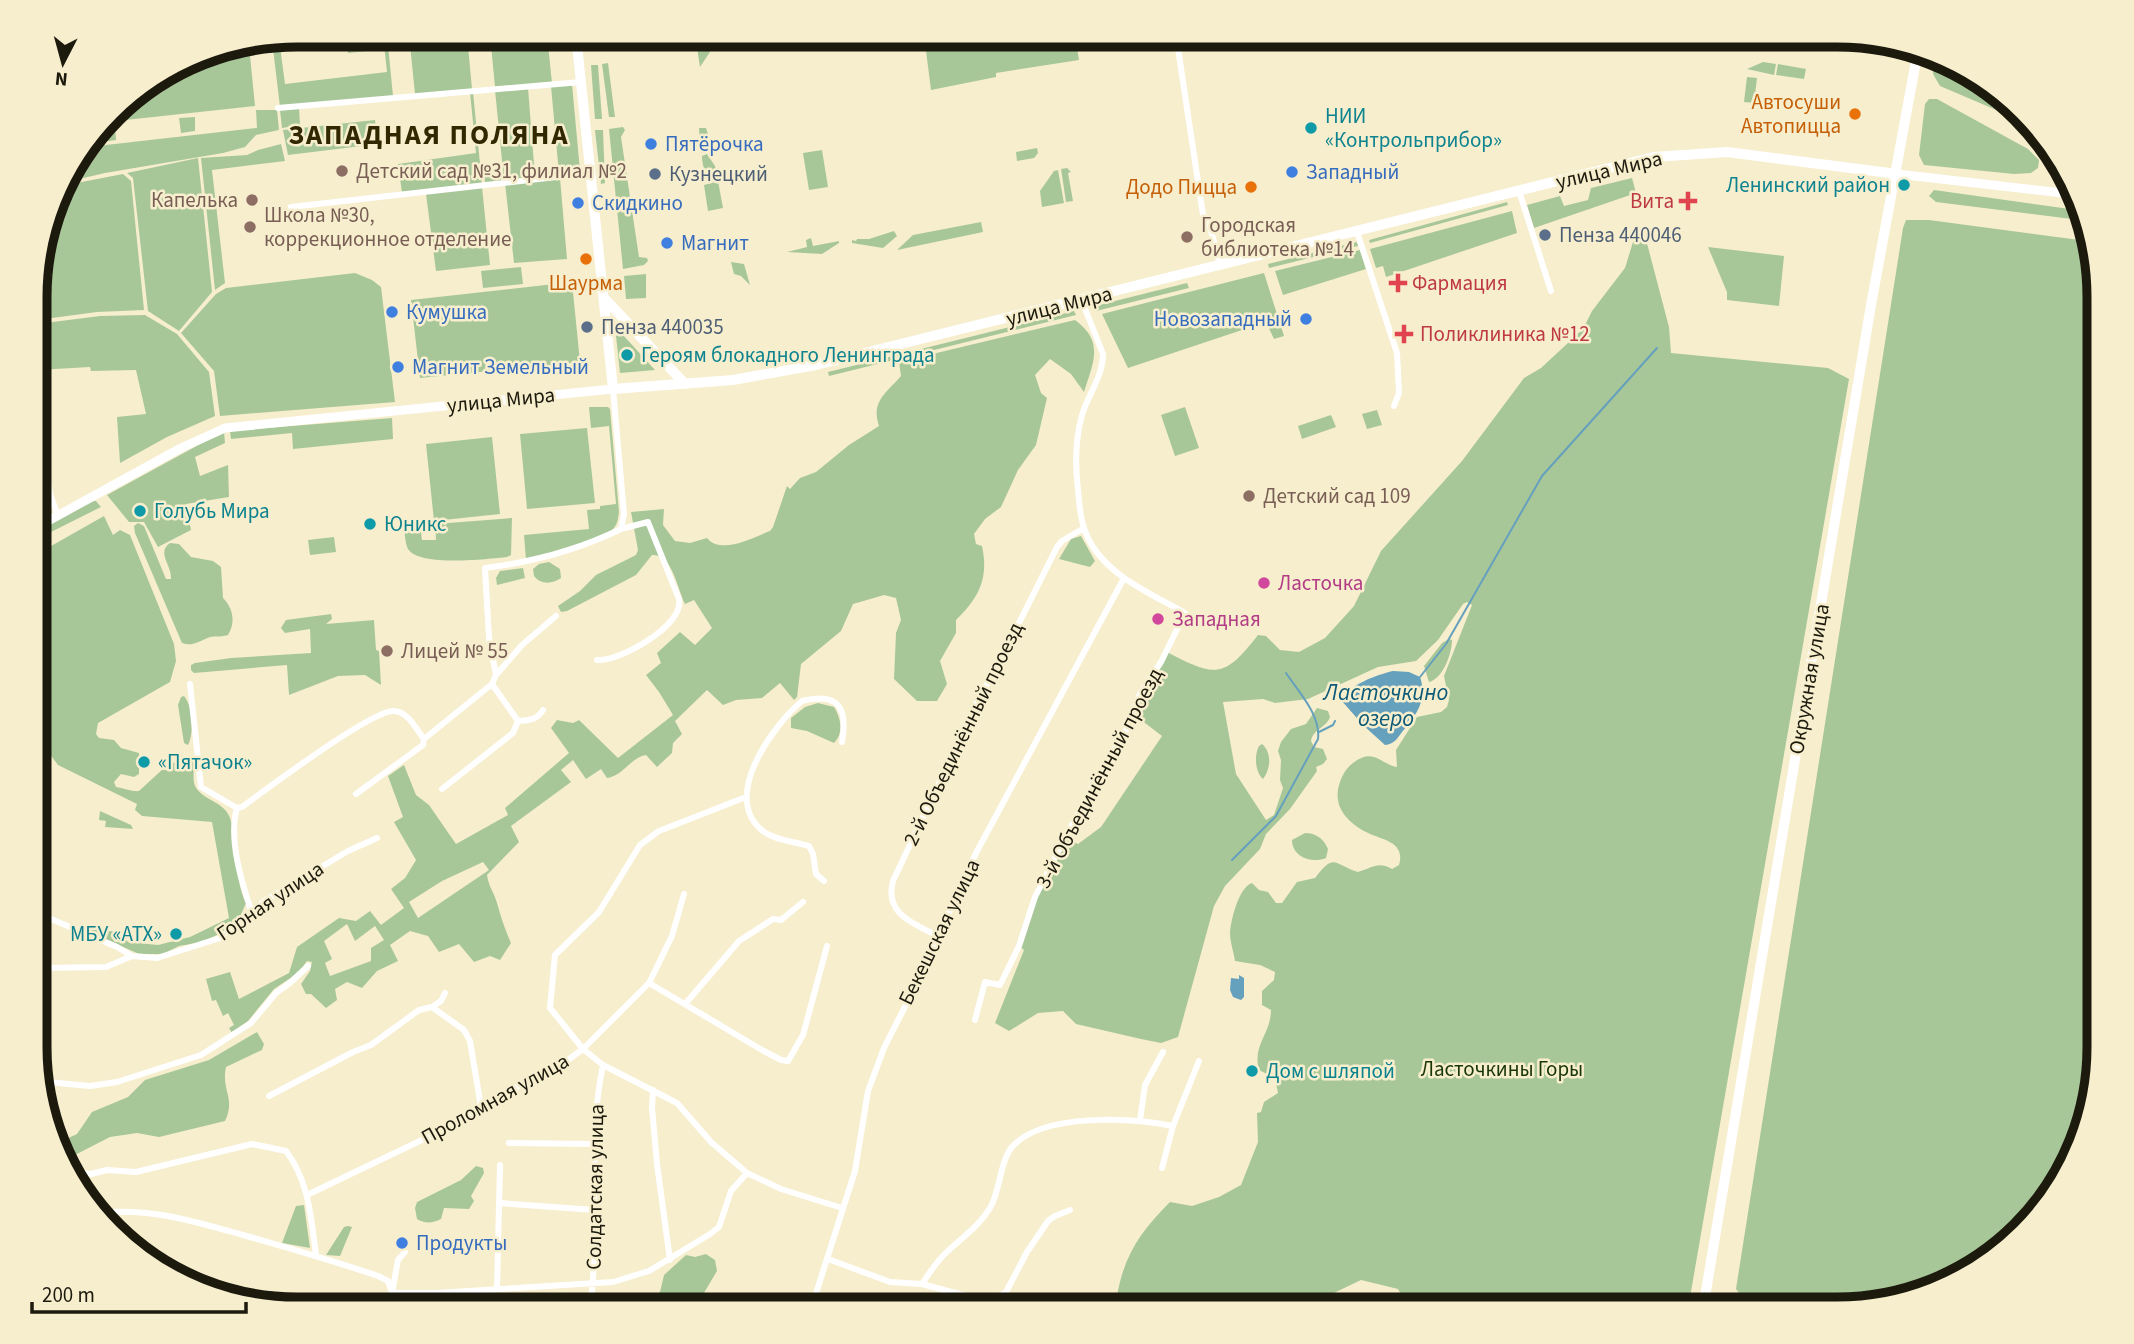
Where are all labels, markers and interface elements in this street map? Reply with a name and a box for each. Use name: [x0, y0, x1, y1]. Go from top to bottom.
north arrow: [28, 28, 98, 98]
text: N: [54, 64, 69, 93]
place label: Автосуши Автопицца: [1741, 87, 1841, 141]
place label: НИИ «Контрольприбор»: [1325, 101, 1502, 155]
marker: Автосуши Автопицца: [1847, 106, 1863, 122]
district label: ЗАПАДНАЯ ПОЛЯНА: [288, 115, 570, 155]
marker: НИИ «Контрольприбор»: [1303, 120, 1319, 136]
place label: Пятёрочка: [665, 129, 764, 159]
marker: Пятёрочка: [643, 136, 659, 152]
street label: улица Мира: [1553, 143, 1665, 197]
place label: Детский сад №31, филиал №2: [356, 156, 627, 186]
place label: Западный: [1306, 157, 1399, 187]
place label: Кузнецкий: [669, 159, 768, 189]
marker: Детский сад №31, филиал №2: [334, 163, 350, 179]
marker: Западный: [1284, 164, 1300, 180]
marker: Кузнецкий: [647, 166, 663, 182]
place label: Ленинский район: [1726, 170, 1890, 200]
place label: Додо Пицца: [1126, 172, 1237, 202]
marker: Ленинский район: [1896, 177, 1912, 193]
marker: Додо Пицца: [1243, 179, 1259, 195]
place label: Капелька: [151, 185, 238, 215]
place label: Вита: [1630, 186, 1674, 216]
place label: Скидкино: [592, 188, 683, 218]
marker: Капелька: [244, 192, 260, 208]
marker: Вита: [1680, 193, 1696, 209]
marker: Скидкино: [570, 195, 586, 211]
place label: Школа №30, коррекционное отделение: [264, 200, 511, 254]
place label: Городская библиотека №14: [1201, 210, 1354, 264]
marker: Школа №30, коррекционное отделение: [242, 219, 258, 235]
place label: Пенза 440046: [1559, 220, 1682, 250]
marker: Пенза 440046: [1537, 227, 1553, 243]
place label: Магнит: [681, 228, 749, 258]
marker: Городская библиотека №14: [1179, 229, 1195, 245]
marker: Магнит: [659, 235, 675, 251]
marker: Шаурма: [578, 251, 594, 267]
place label: Шаурма: [549, 268, 623, 298]
place label: Фармация: [1412, 268, 1507, 298]
marker: Фармация: [1390, 275, 1406, 291]
street label: улица Мира: [1003, 278, 1115, 334]
place label: Кумушка: [406, 297, 487, 327]
marker: Кумушка: [384, 304, 400, 320]
place label: Новозападный: [1154, 304, 1292, 334]
marker: Новозападный: [1298, 311, 1314, 327]
place label: Пенза 440035: [601, 312, 724, 342]
marker: Пенза 440035: [579, 319, 595, 335]
place label: Поликлиника №12: [1420, 319, 1590, 349]
marker: Поликлиника №12: [1394, 324, 1414, 344]
place label: Героям блокадного Ленинграда: [641, 340, 935, 370]
marker: Героям блокадного Ленинграда: [619, 347, 635, 363]
place label: Магнит Земельный: [412, 352, 589, 382]
marker: Магнит Земельный: [390, 359, 406, 375]
street label: улица Мира: [446, 379, 556, 421]
place label: Детский сад 109: [1263, 481, 1411, 511]
marker: Детский сад 109: [1241, 488, 1257, 504]
place label: Голубь Мира: [154, 496, 270, 526]
marker: Голубь Мира: [132, 503, 148, 519]
place label: Юникс: [384, 509, 447, 539]
marker: Юникс: [362, 516, 378, 532]
place label: Ласточка: [1278, 568, 1363, 598]
marker: Ласточка: [1256, 575, 1272, 591]
street label: Окружная улица: [1781, 601, 1837, 757]
place label: Западная: [1172, 604, 1261, 634]
marker: Западная: [1150, 611, 1166, 627]
street label: 2-й Объединённый проезд: [896, 617, 1030, 851]
place label: Лицей № 55: [401, 636, 508, 666]
marker: Лицей № 55: [379, 643, 395, 659]
street label: 3-й Объединённый проезд: [1028, 663, 1170, 893]
water label: Ласточкино озеро: [1322, 676, 1448, 735]
place label: «Пятачок»: [158, 747, 252, 777]
marker: «Пятачок»: [136, 754, 152, 770]
street label: Горная улица: [210, 854, 330, 948]
street label: Бекешская улица: [891, 854, 987, 1010]
place label: МБУ «АТХ»: [70, 919, 162, 949]
marker: МБУ «АТХ»: [168, 926, 184, 942]
street label: Проломная улица: [416, 1046, 574, 1152]
park label: Ласточкины Горы: [1421, 1054, 1583, 1084]
place label: Дом с шляпой: [1266, 1056, 1395, 1086]
marker: Дом с шляпой: [1244, 1063, 1260, 1079]
street label: Солдатская улица: [579, 1104, 611, 1270]
place label: Продукты: [416, 1228, 507, 1258]
marker: Продукты: [394, 1235, 410, 1251]
scale bar: [32, 1270, 245, 1314]
text: 200 m: [42, 1280, 95, 1310]

